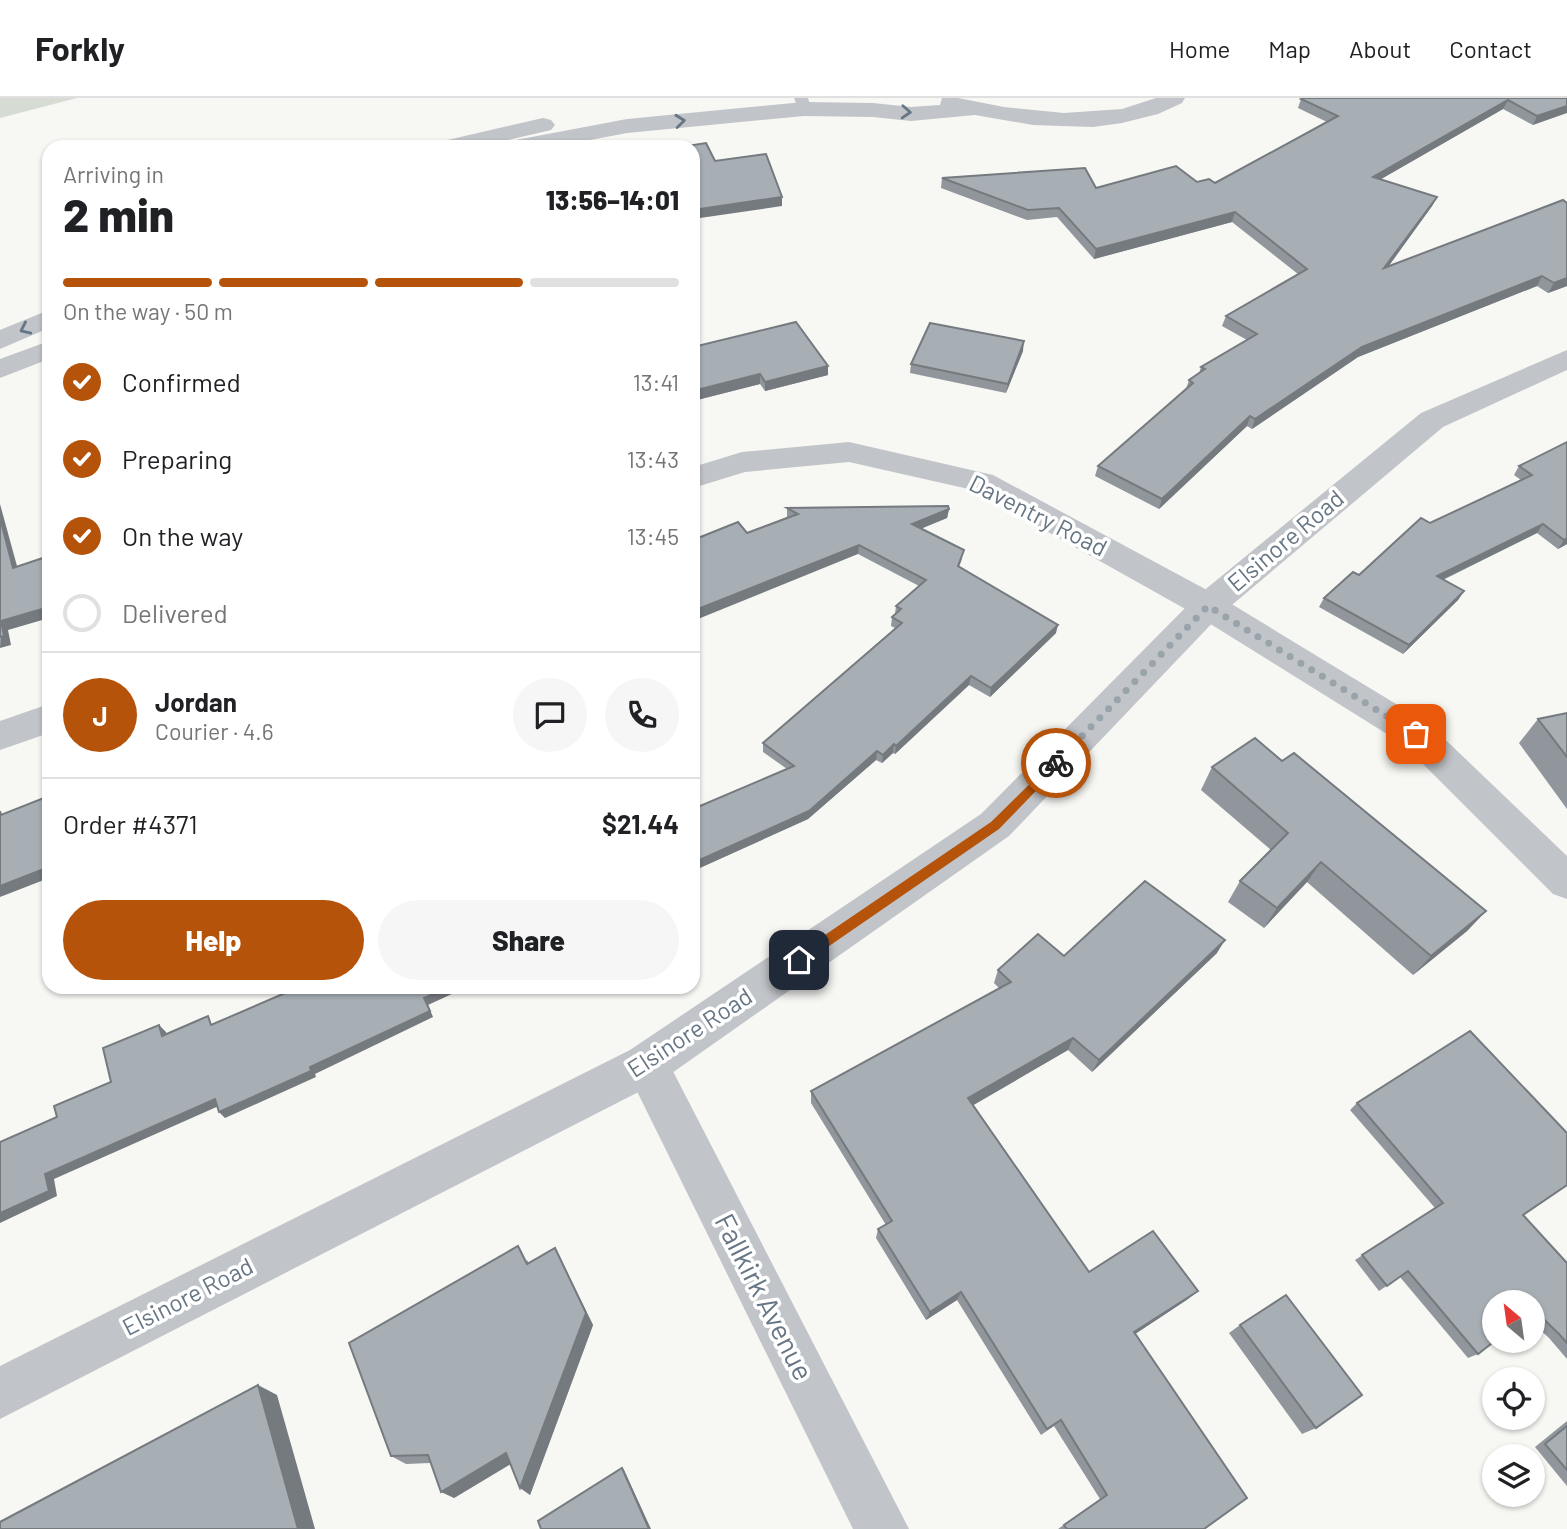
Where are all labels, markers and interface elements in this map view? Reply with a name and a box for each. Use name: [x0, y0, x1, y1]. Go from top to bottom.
text: Forkly: [35, 28, 125, 68]
text: Home: [1169, 34, 1230, 63]
text: Map: [1268, 34, 1311, 63]
text: About: [1349, 34, 1411, 63]
text: Contact: [1449, 34, 1532, 63]
one-way arrow: [901, 105, 912, 120]
one-way arrow: [674, 114, 685, 129]
text: Arriving in: [63, 160, 164, 188]
text: 13:56–14:01: [546, 184, 679, 215]
text: 2 min: [63, 186, 174, 241]
text: On the way · 50 m: [63, 297, 233, 325]
one-way arrow: [19, 321, 32, 335]
icon: check: [63, 363, 101, 401]
text: Confirmed: [122, 366, 241, 397]
text: 13:41: [633, 368, 679, 396]
icon: check: [63, 440, 101, 478]
text: Preparing: [122, 443, 232, 474]
text: 13:43: [627, 445, 679, 473]
street label: Daventry Road: [965, 468, 1112, 562]
street label: Elsinore Road: [1221, 483, 1349, 597]
icon: check: [63, 517, 101, 555]
text: On the way: [122, 520, 243, 551]
text: 13:45: [627, 522, 679, 550]
text: Delivered: [122, 597, 228, 628]
button: chat: [513, 678, 587, 752]
button: phone: [605, 678, 679, 752]
text: Jordan: [155, 686, 237, 717]
text: J: [92, 700, 108, 731]
pin: [1386, 704, 1446, 764]
icon: bag: [1397, 715, 1435, 753]
text: Courier · 4.6: [155, 717, 274, 745]
courier: [1021, 728, 1091, 798]
icon: bike: [1037, 744, 1075, 782]
text: Order #4371: [63, 808, 198, 839]
text: $21.44: [602, 808, 679, 839]
button: Help: [63, 900, 364, 980]
button: Share: [378, 900, 679, 980]
pin: [769, 930, 829, 990]
icon: home: [780, 941, 818, 979]
street label: Elsinore Road: [621, 981, 757, 1083]
street label: Fallkirk Avenue: [708, 1208, 821, 1385]
street label: Elsinore Road: [117, 1250, 258, 1341]
north arrow: [1482, 1290, 1545, 1353]
map controls: [1482, 1290, 1545, 1507]
button: locate: [1482, 1367, 1545, 1430]
button: layers: [1482, 1444, 1545, 1507]

